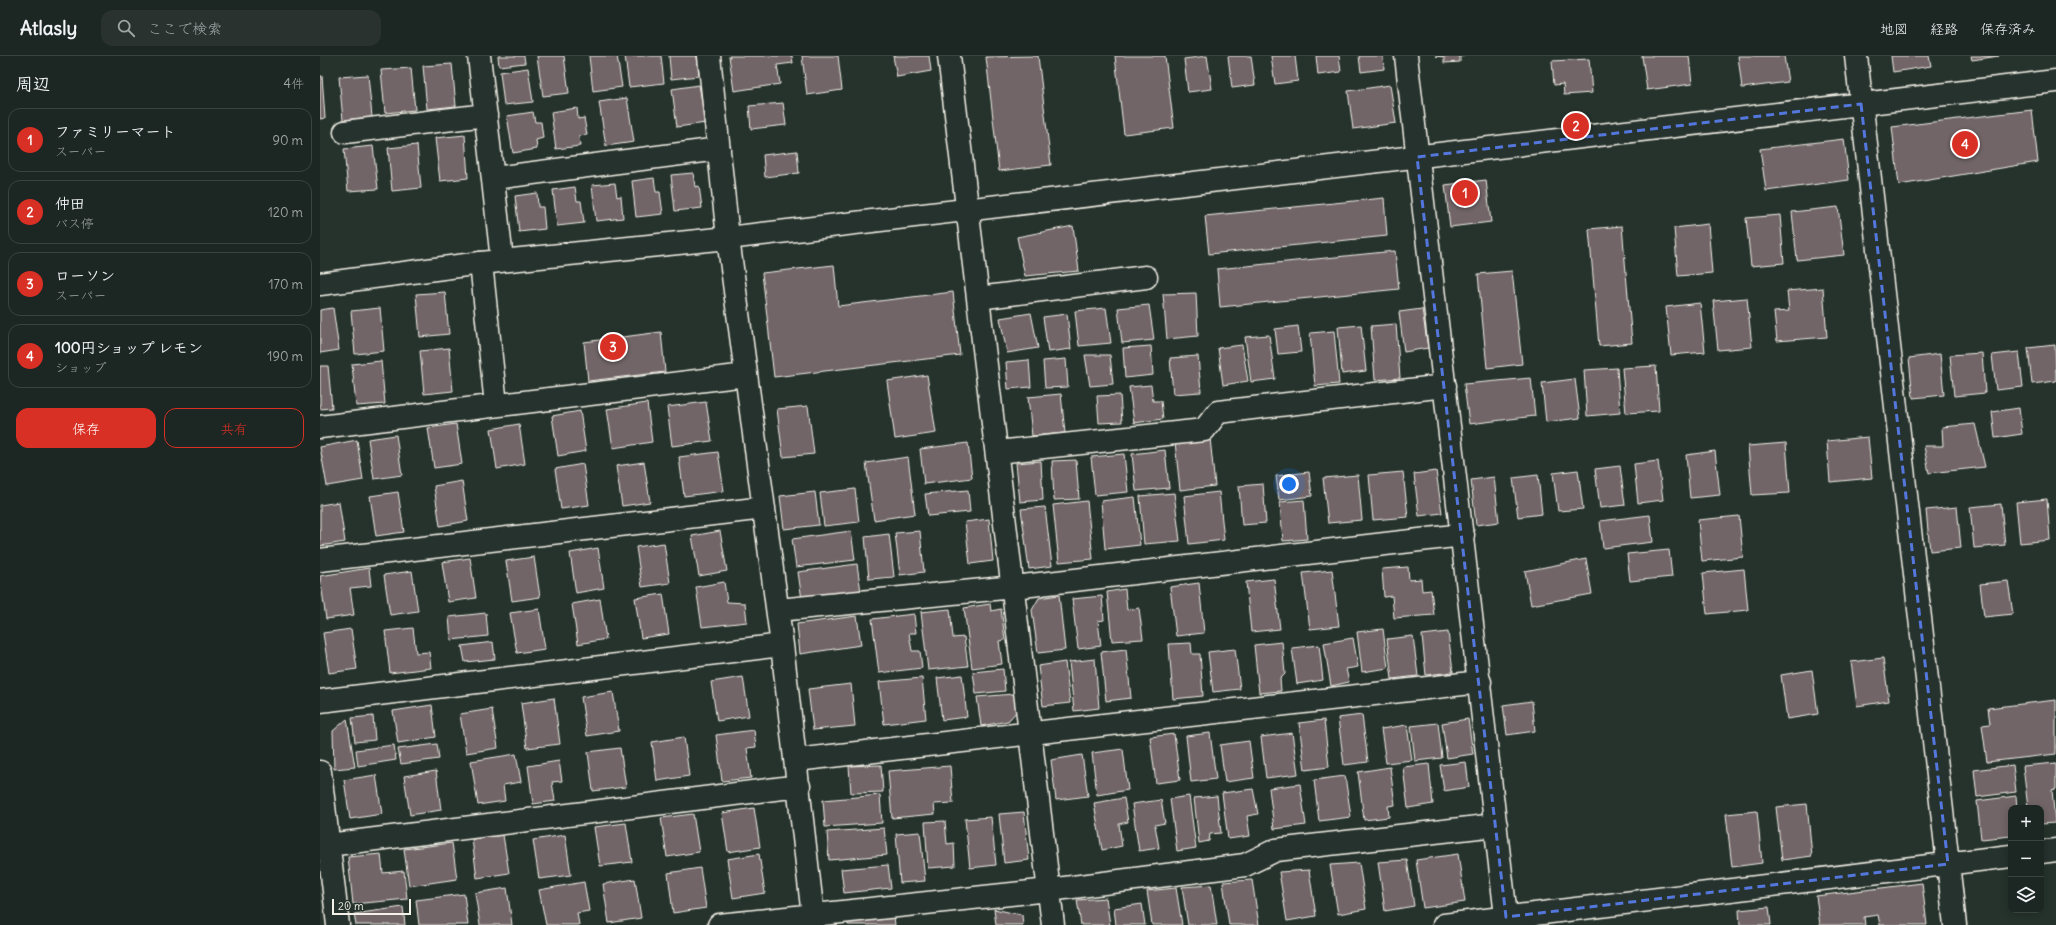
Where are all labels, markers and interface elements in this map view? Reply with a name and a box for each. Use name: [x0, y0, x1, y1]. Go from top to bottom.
search box: [101, 10, 381, 46]
text: Atlasly: [20, 16, 77, 40]
icon: search: [115, 17, 137, 39]
text: ここで検索: [147, 19, 222, 38]
text: 地図: [1880, 20, 1908, 38]
text: 経路: [1930, 20, 1958, 38]
text: 保存済み: [1980, 20, 2036, 38]
text: 周辺: [16, 73, 50, 95]
text: 4件: [283, 75, 304, 92]
pin: 2: [1563, 111, 1589, 141]
text: ファミリーマート: [55, 122, 176, 141]
pin: 4: [1952, 129, 1978, 159]
text: 1: [27, 132, 33, 149]
text: 90 m: [272, 132, 303, 149]
text: スーパー: [55, 143, 106, 160]
pin: 1: [1452, 178, 1478, 208]
text: 仲田: [55, 194, 85, 213]
text: 2: [26, 204, 34, 221]
text: 120 m: [268, 204, 303, 221]
text: バス停: [55, 215, 94, 232]
text: ローソン: [55, 266, 115, 285]
text: 3: [26, 276, 34, 293]
text: 170 m: [268, 276, 303, 293]
text: スーパー: [55, 287, 106, 304]
pin: 3: [600, 332, 626, 362]
text: 100円ショップ レモン: [55, 338, 203, 357]
text: 4: [26, 348, 34, 365]
text: 190 m: [267, 348, 303, 365]
text: ショップ: [55, 359, 106, 376]
button: 保存: [16, 408, 156, 448]
button: 共有: [164, 408, 304, 448]
your location: [1279, 474, 1299, 494]
map controls: [2008, 805, 2044, 913]
button: +: [2008, 805, 2044, 841]
button: −: [2008, 841, 2044, 877]
button: layers: [2008, 877, 2044, 913]
scale bar: [332, 897, 411, 916]
text: 20 m: [338, 899, 364, 913]

